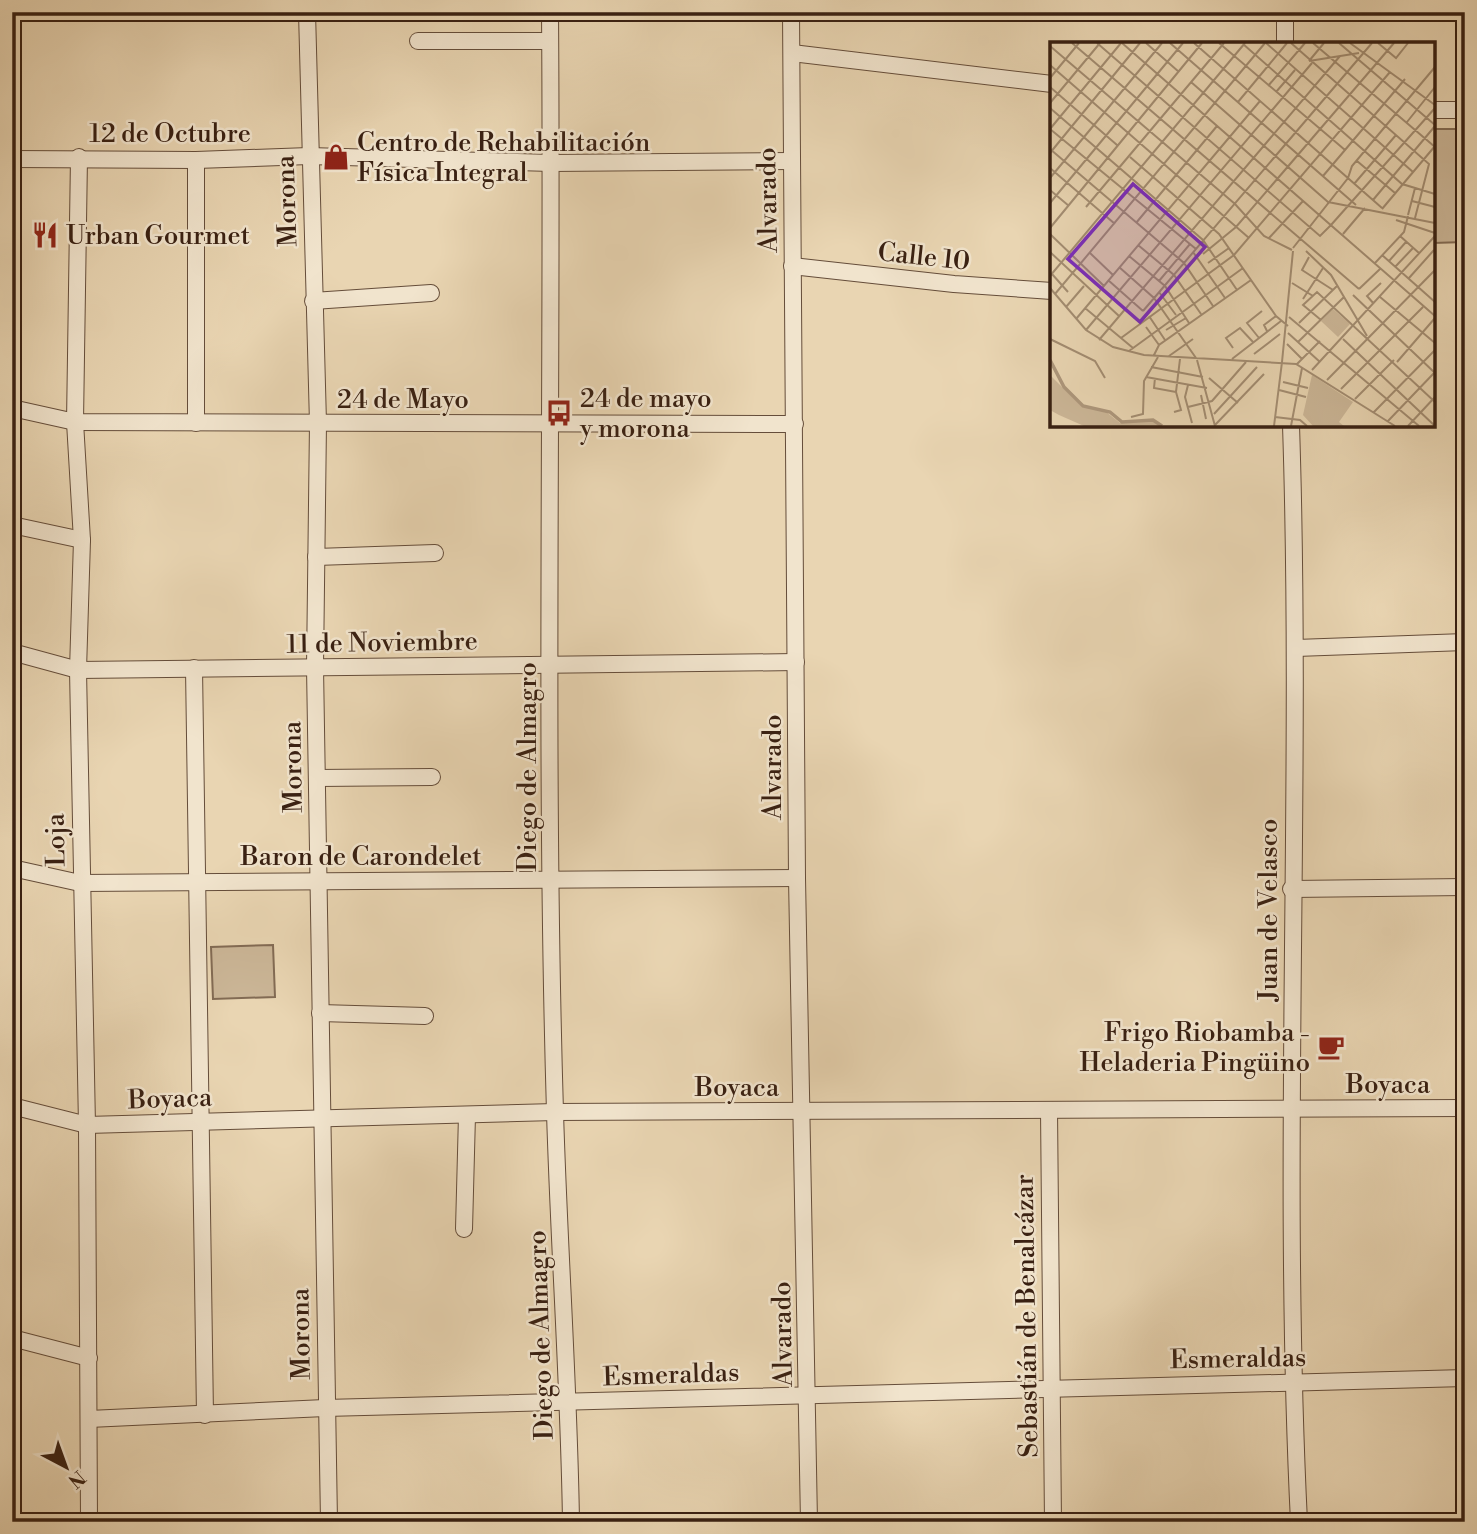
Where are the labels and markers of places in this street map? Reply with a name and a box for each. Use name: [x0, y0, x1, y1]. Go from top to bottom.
place label: Centro de Rehabilitación Física Integral: [357, 127, 650, 189]
shop icon: Centro de Rehabilitación Física Integral: [321, 142, 351, 172]
restaurant icon: Urban Gourmet: [30, 220, 60, 250]
place label: Urban Gourmet: [66, 220, 250, 252]
place label: 24 de mayo y morona: [579, 383, 712, 445]
bus stop icon: 24 de mayo y morona: [544, 398, 574, 428]
place label: Frigo Riobamba - Heladeria Pingüino: [1080, 1017, 1310, 1079]
cafe icon: Frigo Riobamba - Heladeria Pingüino: [1316, 1032, 1346, 1062]

